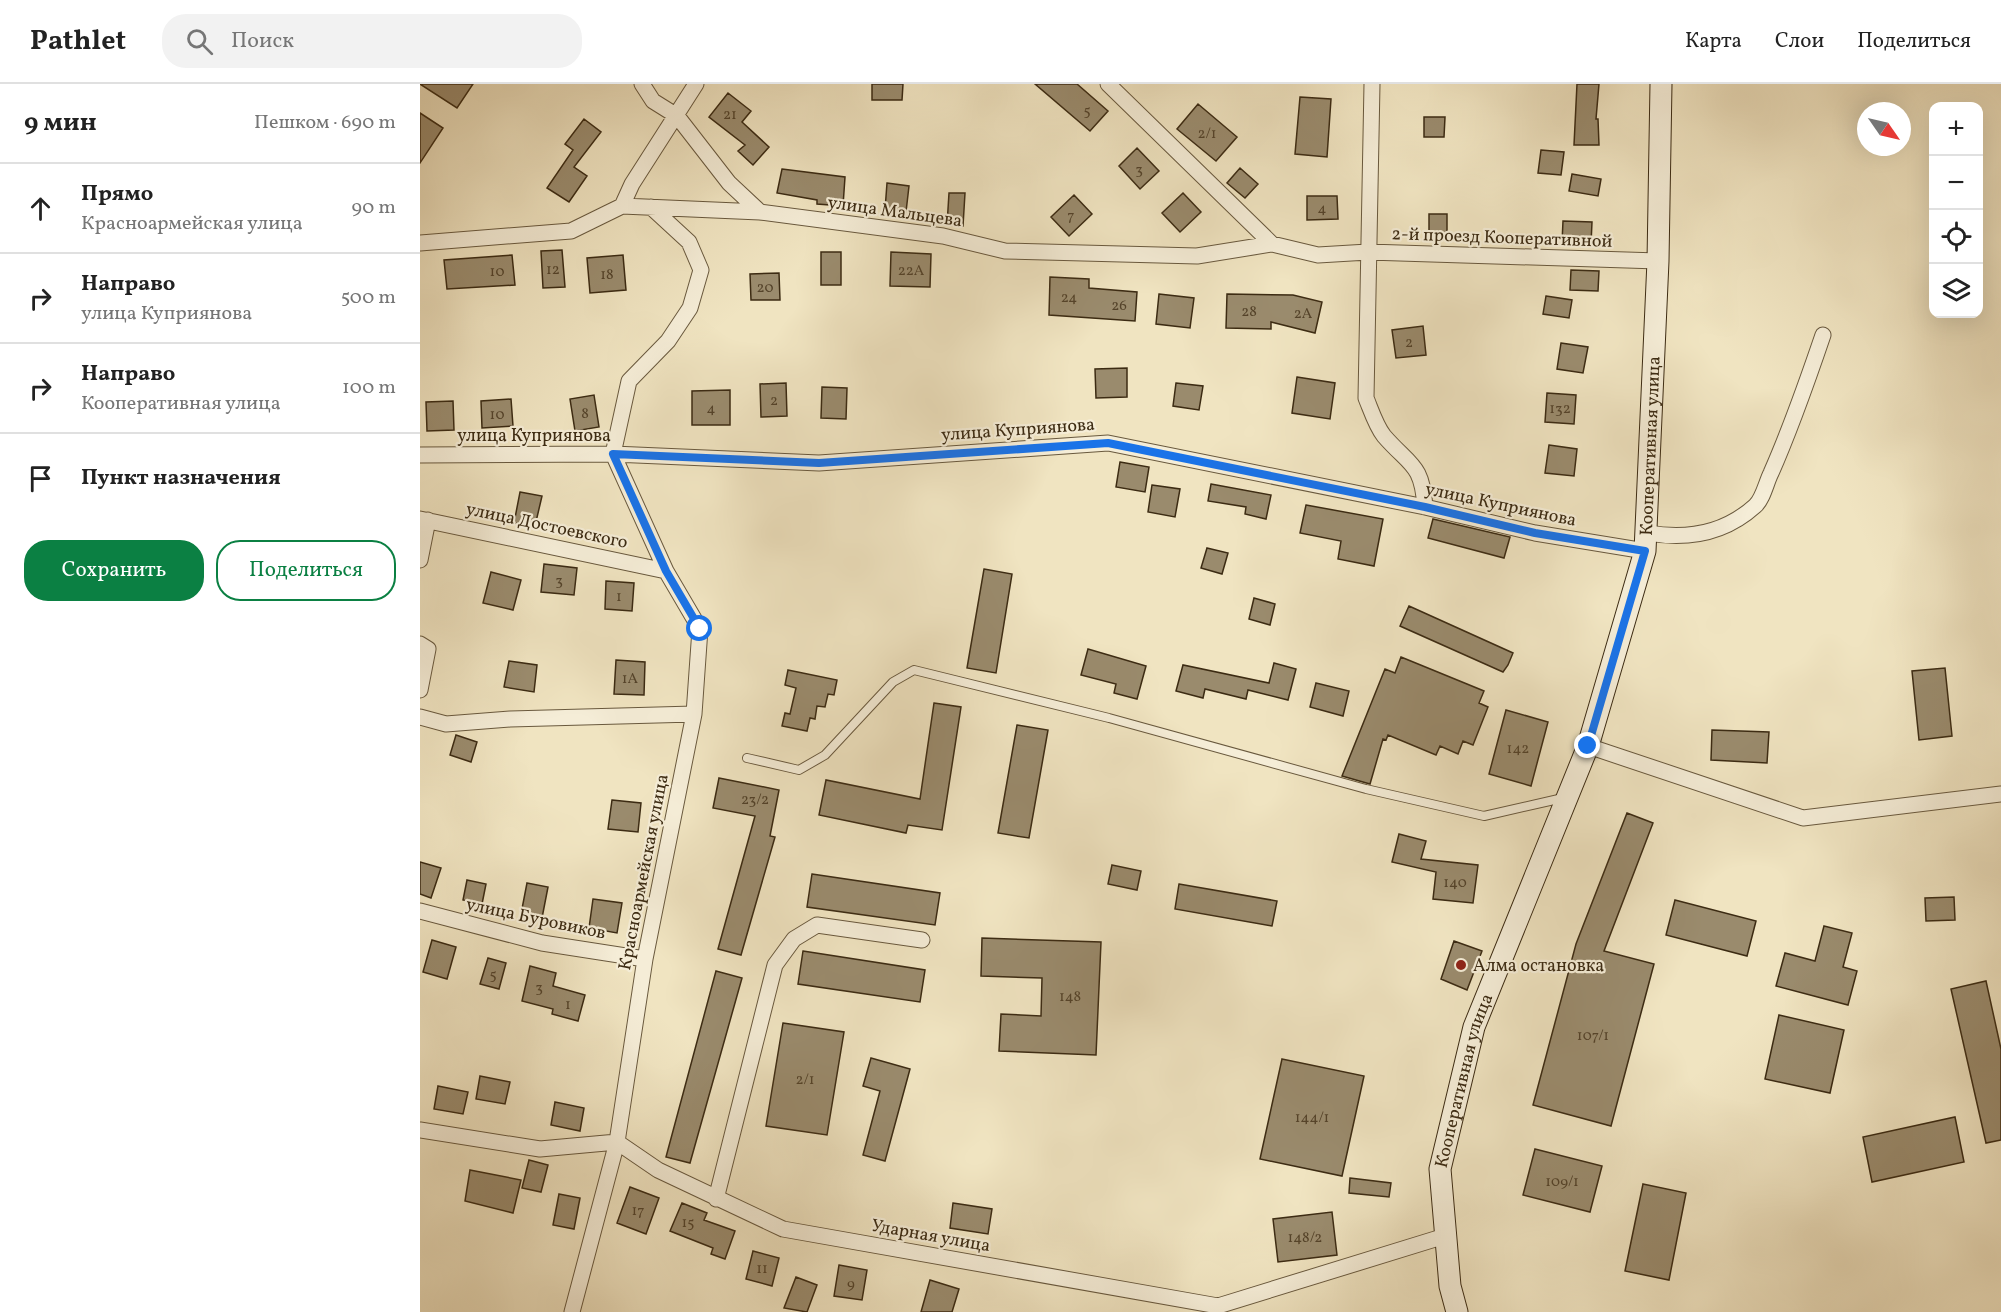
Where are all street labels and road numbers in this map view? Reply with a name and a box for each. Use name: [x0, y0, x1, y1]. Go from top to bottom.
street label: улица Мальцева: [826, 191, 964, 234]
street label: 2-й проезд Кооперативной: [1391, 222, 1613, 255]
street label: Кооперативная улица: [1635, 356, 1668, 536]
street label: улица Куприянова: [940, 413, 1096, 448]
street label: улица Куприянова: [457, 424, 611, 449]
street label: улица Куприянова: [1423, 477, 1579, 534]
street label: улица Достоевского: [463, 497, 630, 556]
street label: Красноармейская улица: [613, 772, 676, 973]
street label: улица Буровиков: [463, 892, 608, 947]
street label: Кооперативная улица: [1430, 990, 1500, 1171]
street label: Ударная улица: [869, 1214, 992, 1259]

